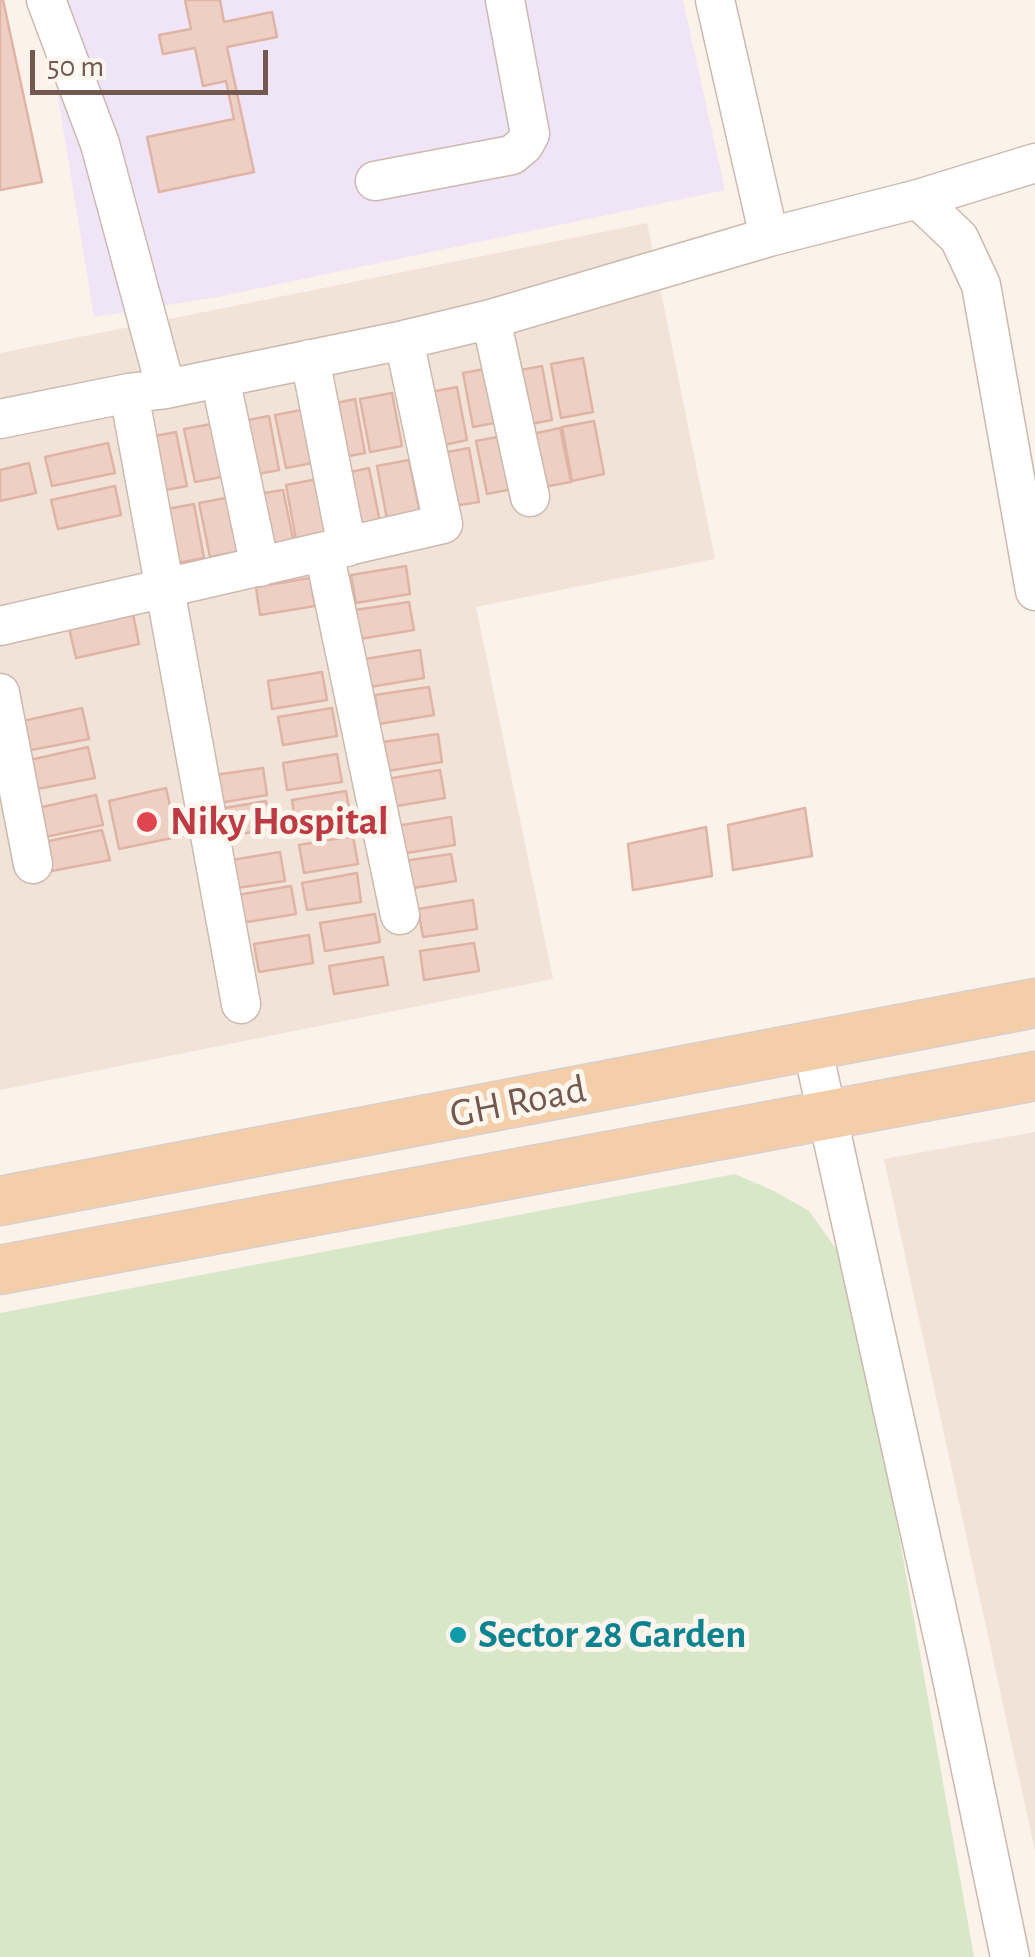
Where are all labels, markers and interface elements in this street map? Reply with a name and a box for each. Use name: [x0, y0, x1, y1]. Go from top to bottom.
scale bar: [35, 30, 272, 92]
text: 50 m: [47, 52, 104, 82]
place label: Niky Hospital: [170, 798, 389, 846]
marker: Niky Hospital: [134, 809, 160, 835]
street label: GH Road: [446, 1065, 590, 1139]
place label: Sector 28 Garden: [478, 1611, 746, 1659]
marker: Sector 28 Garden: [447, 1624, 469, 1646]

